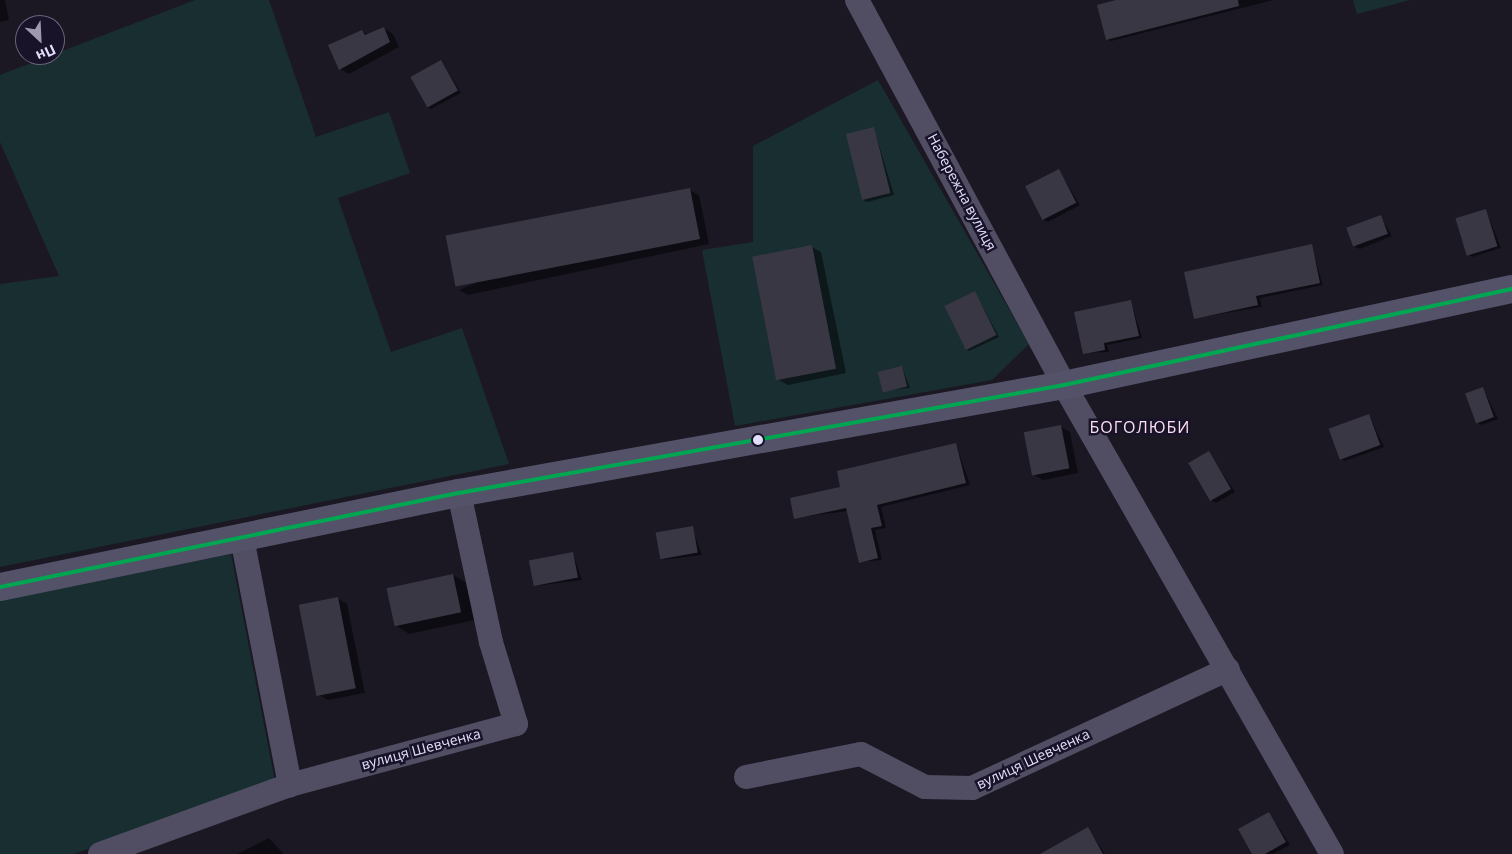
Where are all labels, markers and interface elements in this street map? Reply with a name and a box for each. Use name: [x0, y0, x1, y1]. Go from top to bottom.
north arrow: [15, 15, 65, 65]
text: Пн: [33, 40, 59, 66]
street label: Набережна вулиця: [924, 131, 1000, 253]
district label: БОГОЛЮБИ: [1089, 417, 1191, 437]
unlabelled marker: [753, 435, 763, 445]
street label: вулиця Шевченка: [360, 725, 482, 773]
street label: вулиця Шевченка: [974, 725, 1092, 793]

